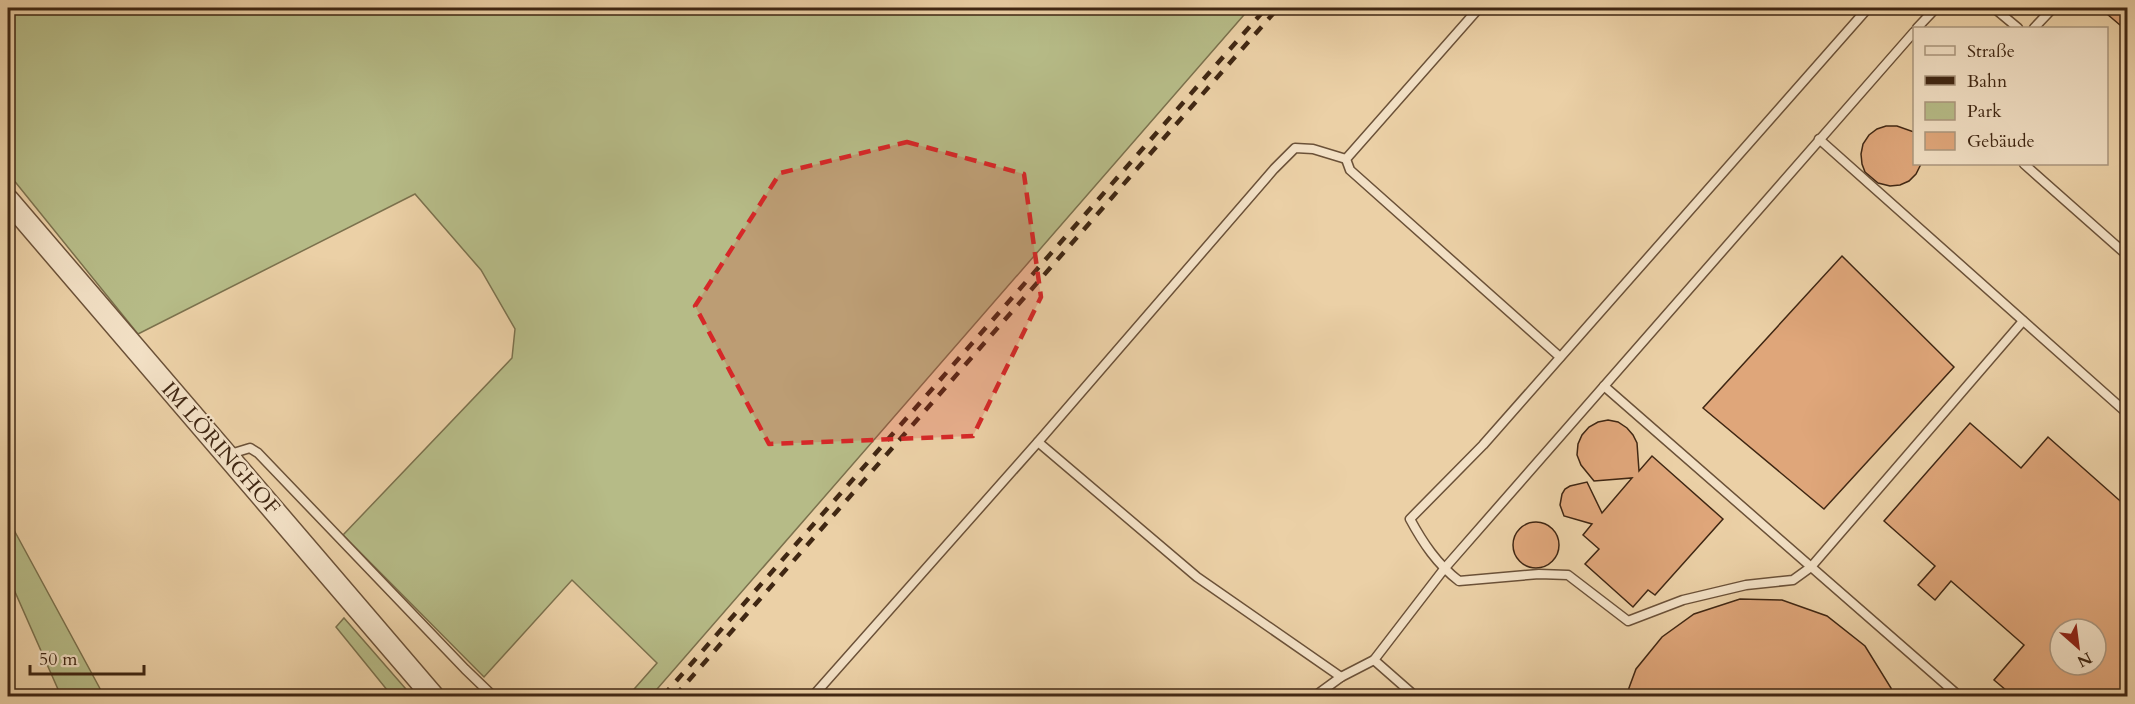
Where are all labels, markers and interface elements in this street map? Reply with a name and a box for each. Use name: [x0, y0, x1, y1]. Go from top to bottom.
legend: [1913, 27, 2108, 165]
text: Straße: [1967, 39, 2015, 64]
text: Bahn: [1967, 69, 2008, 94]
text: Park: [1967, 99, 2002, 124]
text: Gebäude: [1967, 129, 2035, 154]
street label: IM LÖRINGHOF: [155, 376, 286, 521]
north arrow: [2048, 617, 2108, 677]
scale bar: [30, 638, 144, 676]
text: N: [2073, 646, 2096, 672]
text: 50 m: [39, 647, 78, 672]

